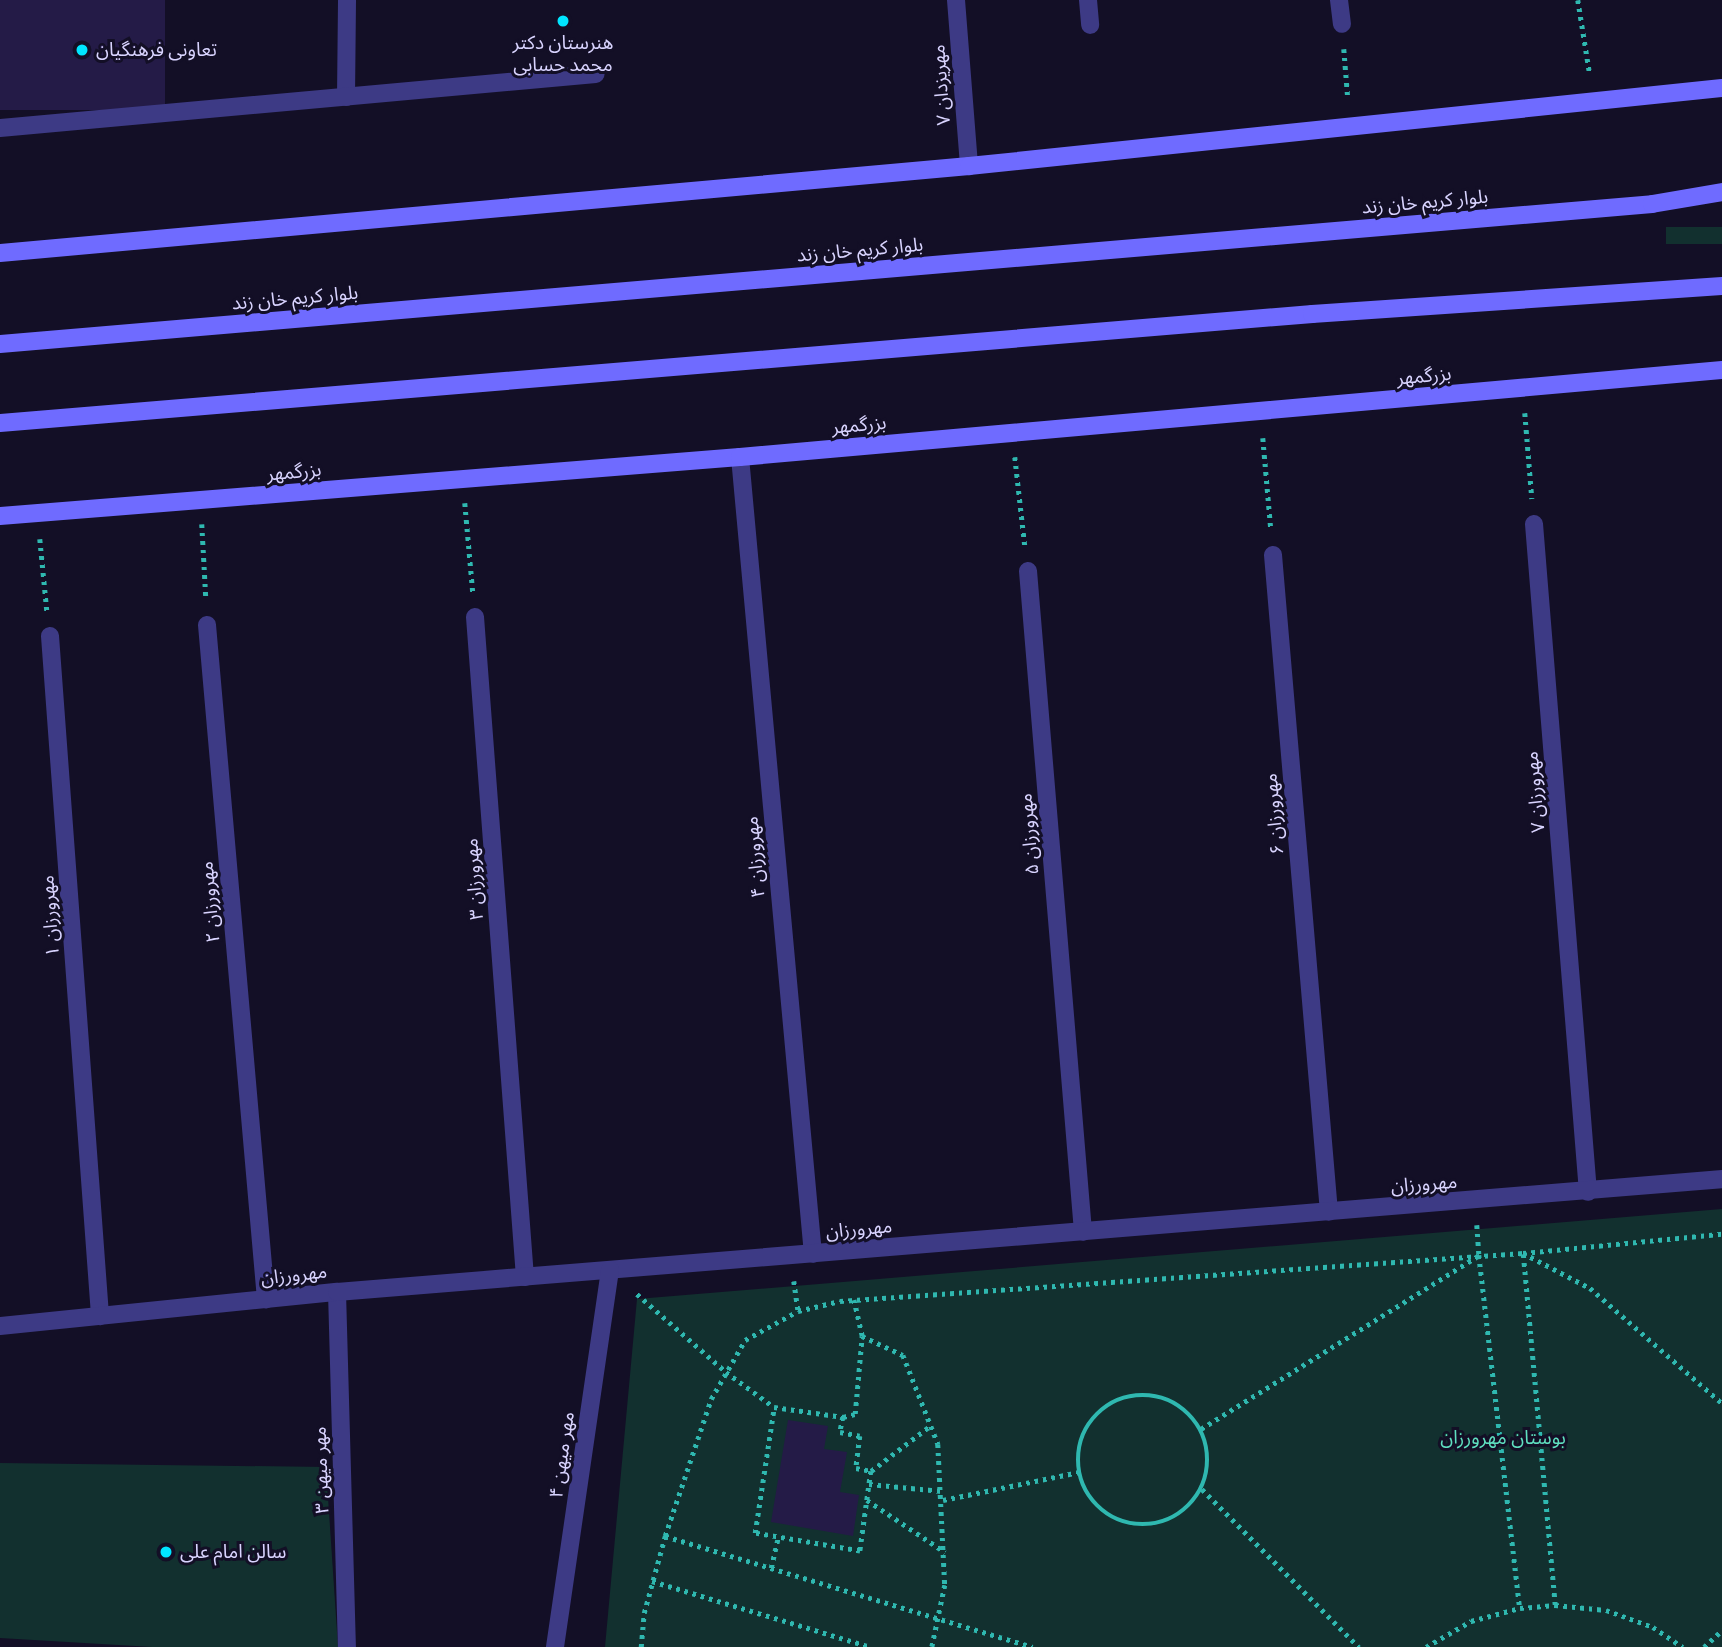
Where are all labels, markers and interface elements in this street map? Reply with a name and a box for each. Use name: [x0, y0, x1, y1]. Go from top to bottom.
marker: هنرستان دکتر محمد حسابی: [555, 13, 571, 29]
place label: هنرستان دکتر محمد حسابی: [513, 32, 613, 76]
place label: تعاونی فرهنگیان: [96, 39, 217, 61]
marker: تعاونی فرهنگیان: [74, 42, 90, 58]
street label: مهریزدان ۷: [927, 44, 955, 126]
street label: بلوار کریم خان زند: [1361, 185, 1489, 219]
street label: بلوار کریم خان زند: [796, 233, 924, 267]
street label: بلوار کریم خان زند: [231, 281, 359, 315]
street label: بزرگمهر: [1396, 362, 1452, 390]
street label: بزرگمهر: [831, 411, 887, 439]
street label: بزرگمهر: [266, 458, 322, 486]
street label: مهرورزان ۷: [1520, 750, 1550, 834]
street label: مهرورزان ۶: [1259, 772, 1289, 856]
street label: مهرورزان ۵: [1014, 792, 1044, 876]
street label: مهرورزان ۴: [740, 815, 770, 899]
street label: مهرورزان ۳: [460, 837, 488, 921]
street label: مهرورزان ۲: [195, 860, 225, 944]
street label: مهرورزان ۱: [36, 874, 64, 958]
street label: مهرورزان: [1390, 1170, 1458, 1198]
street label: مهرورزان: [825, 1215, 893, 1243]
street label: مهرورزان: [260, 1260, 328, 1290]
street label: مهر میهن ۴: [545, 1410, 579, 1500]
street label: مهر میهن ۳: [308, 1426, 334, 1514]
park label: بوستان مهرورزان: [1440, 1427, 1566, 1449]
place label: سالن امام علی: [180, 1541, 286, 1563]
marker: سالن امام علی: [158, 1544, 174, 1560]

